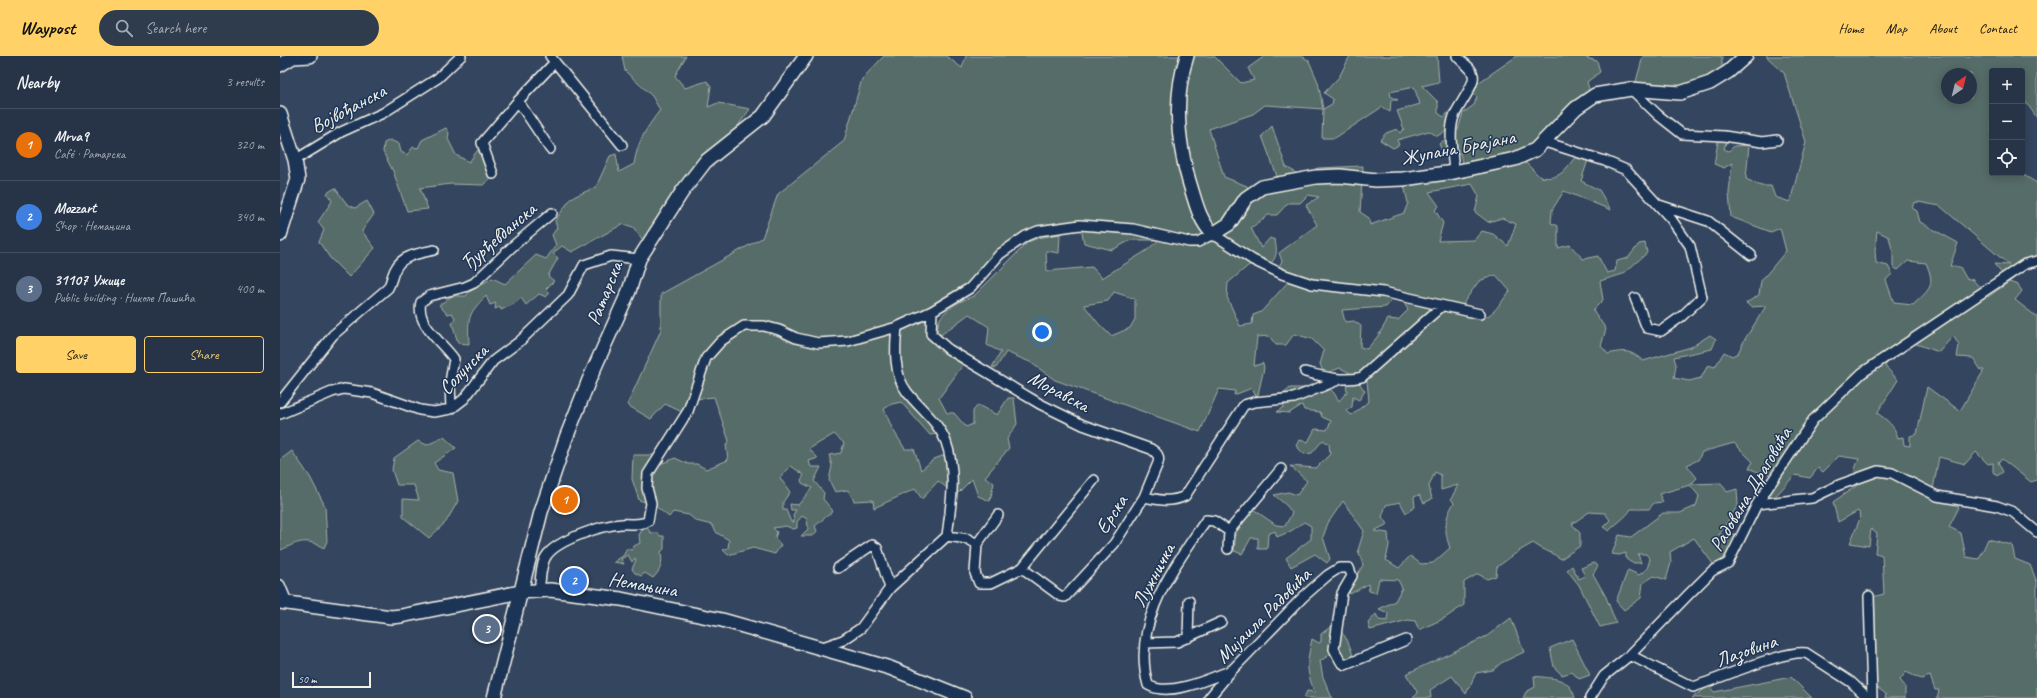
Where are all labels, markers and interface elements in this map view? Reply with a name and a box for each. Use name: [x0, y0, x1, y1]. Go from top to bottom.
search box: [99, 10, 379, 46]
text: Waypost: [20, 16, 75, 40]
icon: search: [113, 17, 135, 39]
text: Search here: [145, 19, 206, 38]
text: Home: [1838, 20, 1864, 37]
text: Map: [1886, 20, 1907, 37]
text: About: [1929, 20, 1957, 37]
text: Contact: [1979, 20, 2017, 37]
north arrow: [1941, 68, 1977, 104]
map controls: [1989, 68, 2025, 176]
button: +: [1989, 68, 2025, 104]
text: Nearby: [16, 72, 59, 93]
text: 3 results: [226, 74, 264, 90]
street label: Војвођанска: [306, 77, 392, 139]
button: −: [1989, 104, 2025, 140]
street label: Жупана Брајана: [1399, 124, 1519, 171]
text: Mrva9: [54, 127, 89, 146]
text: 1: [26, 137, 32, 153]
text: 320 m: [236, 137, 264, 153]
button: locate: [1989, 140, 2025, 176]
text: Café · Ратарска: [54, 146, 125, 162]
street label: Ђурђевданска: [455, 196, 543, 277]
text: Mozzart: [54, 199, 96, 218]
text: 2: [26, 209, 32, 225]
text: 340 m: [236, 209, 264, 225]
text: Shop · Немањина: [54, 218, 130, 234]
street label: Ратарска: [581, 256, 629, 328]
text: 31107 Ужице: [54, 271, 124, 290]
text: 3: [26, 281, 32, 297]
text: 400 m: [236, 281, 264, 297]
text: Public building · Николе Пашића: [54, 290, 195, 306]
your location: [1032, 322, 1052, 342]
button: Save: [16, 336, 136, 373]
button: Share: [144, 336, 264, 373]
street label: Солунска: [433, 337, 495, 400]
street label: Моравска: [1024, 365, 1095, 419]
street label: Радована Драговића: [1703, 421, 1798, 556]
pin: 1: [552, 485, 578, 515]
street label: Ерска: [1090, 489, 1134, 539]
street label: Лужничка: [1126, 538, 1181, 611]
street label: Мијаила Радовића: [1210, 561, 1317, 668]
pin: 2: [561, 566, 587, 596]
street label: Немањина: [607, 566, 681, 603]
pin: 3: [474, 614, 500, 644]
street label: Лазовина: [1712, 628, 1782, 674]
scale bar: [292, 670, 371, 689]
text: 50 m: [298, 672, 317, 686]

